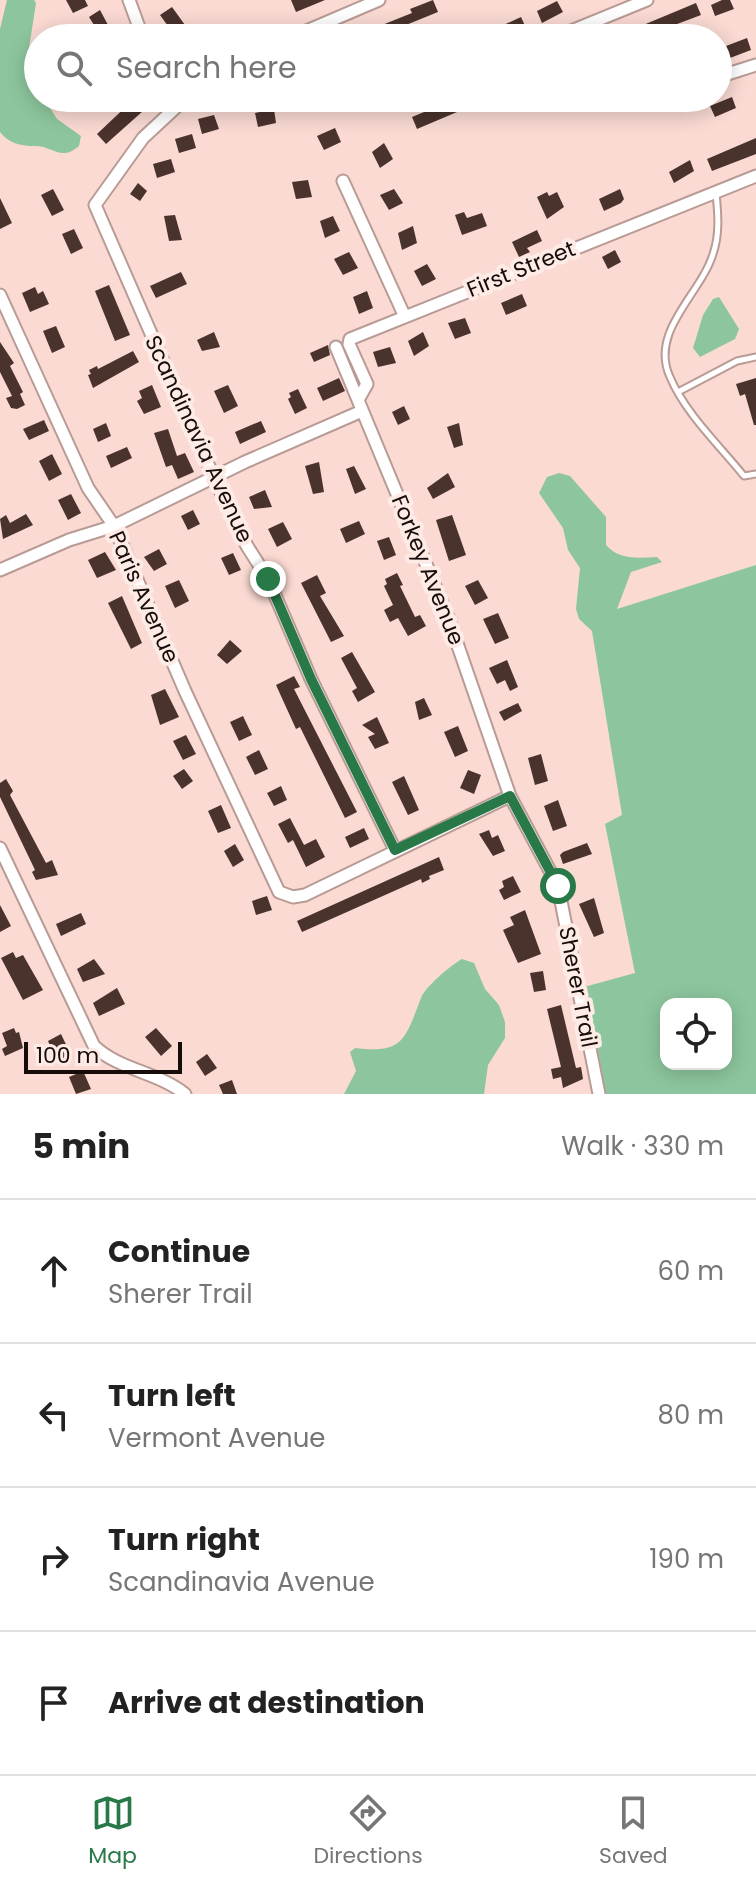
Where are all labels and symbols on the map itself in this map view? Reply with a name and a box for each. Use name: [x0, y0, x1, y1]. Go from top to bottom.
street label: First Street: [462, 233, 580, 305]
street label: Scandinavia Avenue: [137, 330, 261, 548]
street label: Forkey Avenue: [384, 490, 472, 650]
street label: Paris Avenue: [101, 526, 187, 668]
route end: [250, 561, 286, 597]
route start: [540, 868, 576, 904]
street label: Sherer Trail: [551, 924, 605, 1050]
scale bar: [24, 1038, 182, 1074]

